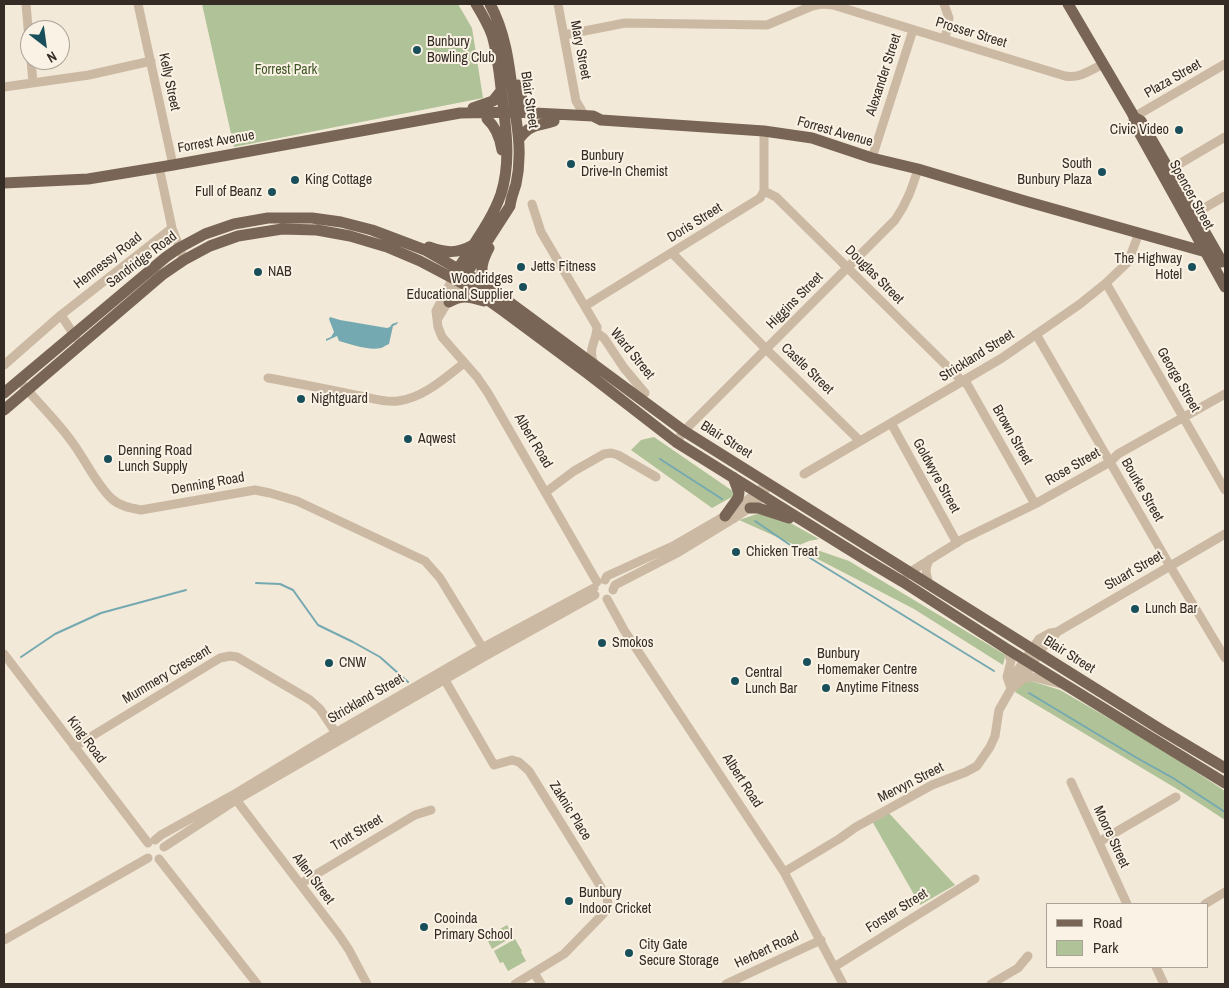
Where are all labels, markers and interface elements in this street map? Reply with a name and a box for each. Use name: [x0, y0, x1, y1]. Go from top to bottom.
street label: Prosser Street: [933, 14, 1009, 52]
street label: Mary Street: [566, 19, 594, 81]
north arrow: [20, 20, 70, 70]
street label: Alexander Street: [863, 32, 905, 118]
place label: Bunbury Bowling Club: [427, 34, 495, 66]
marker: Bunbury Bowling Club: [411, 44, 423, 56]
text: N: [44, 47, 60, 67]
street label: Kelly Street: [155, 52, 183, 112]
street label: Plaza Street: [1142, 56, 1204, 102]
park label: Forrest Park: [255, 62, 317, 78]
street label: Blair Street: [517, 70, 541, 130]
street label: Forrest Avenue: [795, 113, 875, 151]
place label: Civic Video: [1110, 122, 1169, 138]
marker: Civic Video: [1173, 124, 1185, 136]
street label: Forrest Avenue: [176, 127, 256, 157]
place label: Bunbury Drive-In Chemist: [581, 148, 668, 180]
place label: South Bunbury Plaza: [1017, 156, 1092, 188]
street label: Spencer Street: [1165, 157, 1217, 233]
marker: Bunbury Drive-In Chemist: [565, 158, 577, 170]
marker: South Bunbury Plaza: [1096, 166, 1108, 178]
place label: King Cottage: [305, 172, 372, 188]
marker: King Cottage: [289, 174, 301, 186]
place label: Full of Beanz: [195, 184, 262, 200]
marker: Full of Beanz: [266, 186, 278, 198]
street label: Doris Street: [665, 200, 725, 246]
street label: Sandridge Road: [104, 228, 180, 292]
street label: Hennessy Road: [71, 229, 145, 293]
street label: Douglas Street: [841, 242, 907, 308]
place label: The Highway Hotel: [1114, 251, 1182, 284]
place label: Jetts Fitness: [531, 259, 596, 275]
marker: Jetts Fitness: [515, 261, 527, 273]
marker: The Highway Hotel: [1186, 261, 1198, 273]
place label: NAB: [268, 264, 292, 280]
marker: NAB: [252, 266, 264, 278]
street label: Higgins Street: [763, 269, 827, 333]
place label: Woodridges Educational Supplier: [406, 271, 513, 304]
marker: Woodridges Educational Supplier: [517, 281, 529, 293]
street label: Ward Street: [606, 325, 658, 383]
street label: Strickland Street: [937, 326, 1017, 386]
street label: Castle Street: [777, 340, 837, 398]
street label: George Street: [1153, 345, 1203, 415]
place label: Nightguard: [311, 391, 368, 407]
marker: Nightguard: [295, 393, 307, 405]
street label: Brown Street: [988, 402, 1036, 468]
street label: Albert Road: [510, 411, 556, 471]
street label: Blair Street: [697, 418, 755, 462]
place label: Aqwest: [418, 431, 456, 447]
marker: Aqwest: [402, 433, 414, 445]
street label: Goldwyre Street: [909, 436, 963, 516]
place label: Denning Road Lunch Supply: [118, 443, 192, 476]
street label: Rose Street: [1043, 445, 1103, 489]
marker: Denning Road Lunch Supply: [102, 453, 114, 465]
street label: Bourke Street: [1117, 455, 1167, 525]
street label: Denning Road: [170, 469, 246, 499]
place label: Chicken Treat: [746, 544, 818, 560]
marker: Chicken Treat: [730, 546, 742, 558]
street label: Stuart Street: [1102, 548, 1166, 594]
place label: Lunch Bar: [1145, 601, 1197, 617]
marker: Lunch Bar: [1129, 603, 1141, 615]
street label: Blair Street: [1040, 633, 1098, 677]
place label: Smokos: [612, 635, 653, 651]
marker: Smokos: [596, 637, 608, 649]
street label: Mummery Crescent: [120, 642, 214, 708]
place label: Bunbury Homemaker Centre: [817, 646, 917, 679]
place label: CNW: [339, 655, 366, 671]
marker: Bunbury Homemaker Centre: [801, 656, 813, 668]
marker: CNW: [323, 657, 335, 669]
place label: Central Lunch Bar: [745, 665, 797, 698]
street label: Strickland Street: [325, 671, 407, 727]
marker: Central Lunch Bar: [729, 675, 741, 687]
place label: Anytime Fitness: [836, 680, 919, 696]
marker: Anytime Fitness: [820, 682, 832, 694]
street label: King Road: [63, 713, 109, 767]
street label: Albert Road: [718, 751, 766, 811]
street label: Mervyn Street: [875, 759, 947, 807]
street label: Zaknic Place: [545, 778, 595, 844]
street label: Moore Street: [1089, 803, 1133, 871]
street label: Trott Street: [328, 811, 386, 855]
street label: Allen Street: [288, 850, 338, 908]
place label: Bunbury Indoor Cricket: [579, 885, 651, 918]
street label: Forster Street: [863, 885, 931, 937]
marker: Bunbury Indoor Cricket: [563, 895, 575, 907]
legend: [1046, 903, 1209, 968]
place label: Cooinda Primary School: [434, 911, 512, 944]
text: Road: [1093, 912, 1122, 933]
marker: Cooinda Primary School: [418, 921, 430, 933]
street label: Herbert Road: [732, 928, 802, 972]
place label: City Gate Secure Storage: [639, 937, 719, 970]
text: Park: [1093, 937, 1118, 958]
marker: City Gate Secure Storage: [623, 947, 635, 959]

